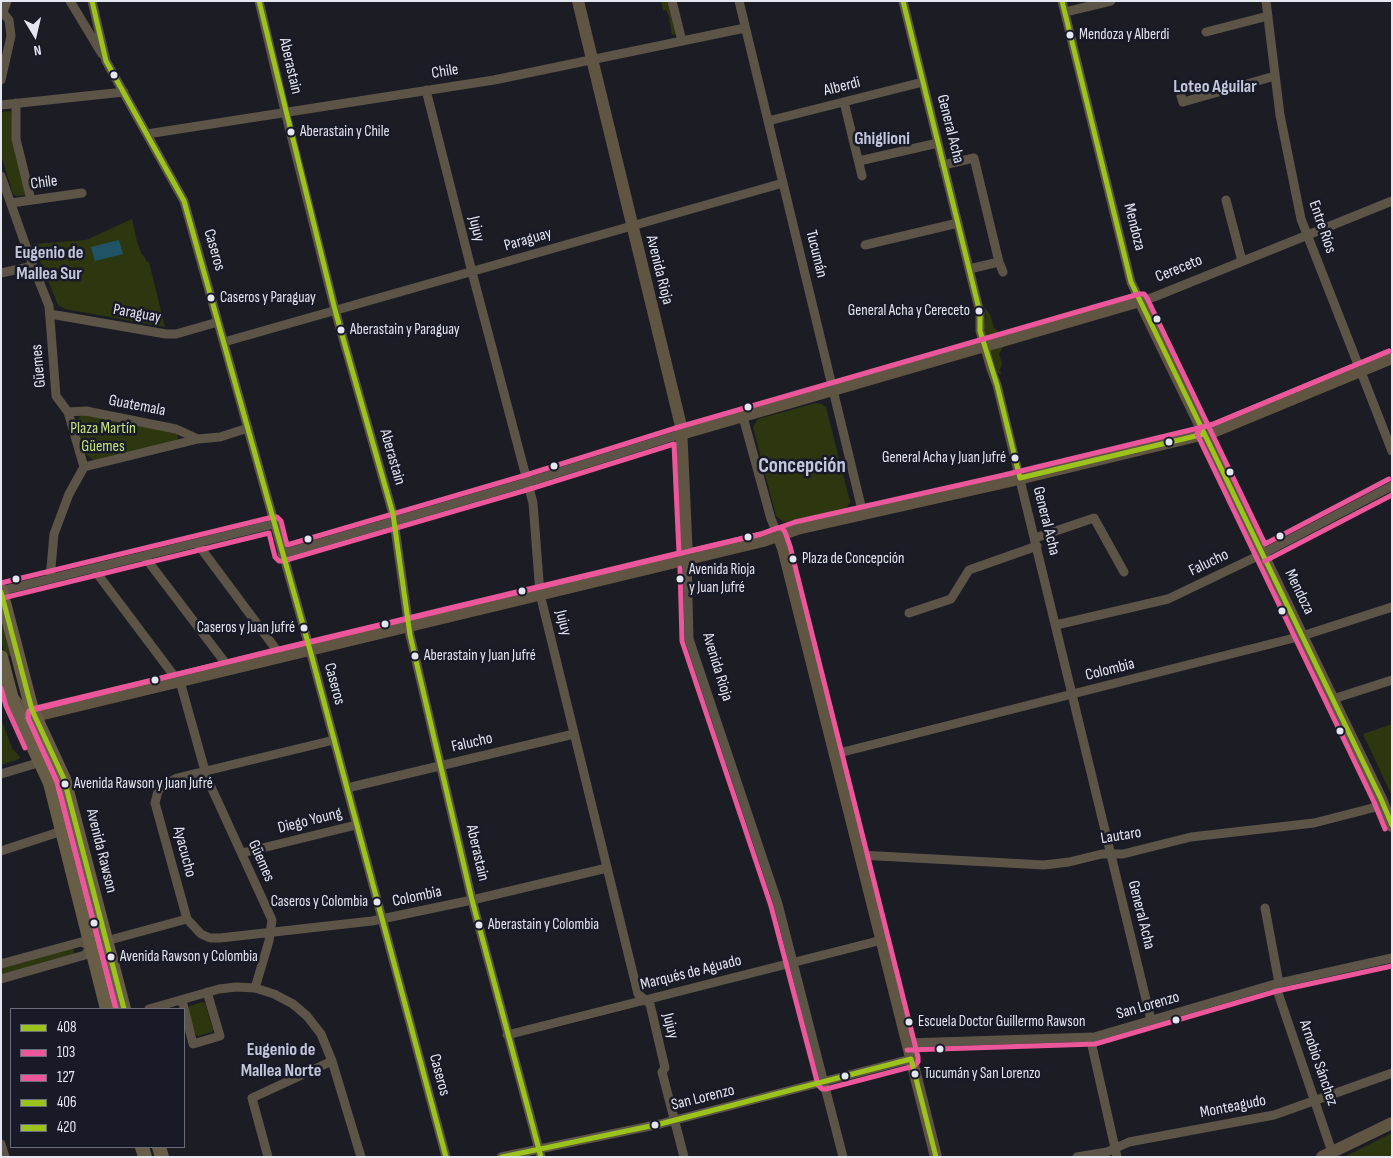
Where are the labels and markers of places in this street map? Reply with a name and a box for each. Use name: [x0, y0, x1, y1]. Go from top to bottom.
place label: Mendoza y Alberdi: [1079, 26, 1169, 44]
marker: Mendoza y Alberdi: [1065, 30, 1075, 40]
unlabelled marker: [109, 70, 119, 80]
place label: Aberastain y Chile: [300, 123, 389, 141]
marker: Aberastain y Chile: [286, 127, 296, 137]
place label: Caseros y Paraguay: [220, 289, 316, 307]
marker: Caseros y Paraguay: [206, 293, 216, 303]
place label: General Acha y Cereceto: [848, 302, 970, 320]
marker: General Acha y Cereceto: [974, 306, 984, 316]
unlabelled marker: [1152, 314, 1162, 324]
place label: Aberastain y Paraguay: [350, 321, 460, 339]
marker: Aberastain y Paraguay: [336, 325, 346, 335]
unlabelled marker: [743, 402, 753, 412]
unlabelled marker: [1164, 437, 1174, 447]
place label: General Acha y Juan Jufré: [882, 449, 1006, 467]
marker: General Acha y Juan Jufré: [1010, 453, 1020, 463]
unlabelled marker: [549, 461, 559, 471]
unlabelled marker: [1225, 467, 1235, 477]
unlabelled marker: [1275, 531, 1285, 541]
unlabelled marker: [743, 532, 753, 542]
unlabelled marker: [303, 534, 313, 544]
place label: Plaza de Concepción: [802, 550, 905, 568]
marker: Plaza de Concepción: [788, 554, 798, 564]
place label: Avenida Rioja y Juan Jufré: [689, 561, 755, 596]
unlabelled marker: [11, 574, 21, 584]
marker: Avenida Rioja y Juan Jufré: [675, 574, 685, 584]
unlabelled marker: [517, 586, 527, 596]
unlabelled marker: [1277, 606, 1287, 616]
place label: Caseros y Juan Jufré: [197, 619, 295, 637]
unlabelled marker: [380, 619, 390, 629]
marker: Caseros y Juan Jufré: [299, 623, 309, 633]
place label: Aberastain y Juan Jufré: [424, 647, 536, 665]
marker: Aberastain y Juan Jufré: [410, 651, 420, 661]
unlabelled marker: [150, 675, 160, 685]
unlabelled marker: [1335, 726, 1345, 736]
place label: Avenida Rawson y Juan Jufré: [74, 775, 213, 793]
marker: Avenida Rawson y Juan Jufré: [60, 779, 70, 789]
place label: Caseros y Colombia: [271, 893, 368, 911]
marker: Caseros y Colombia: [372, 897, 382, 907]
place label: Aberastain y Colombia: [488, 916, 599, 934]
unlabelled marker: [89, 918, 99, 928]
marker: Aberastain y Colombia: [474, 920, 484, 930]
place label: Avenida Rawson y Colombia: [120, 948, 258, 966]
marker: Avenida Rawson y Colombia: [106, 952, 116, 962]
place label: Escuela Doctor Guillermo Rawson: [918, 1013, 1085, 1031]
unlabelled marker: [1171, 1015, 1181, 1025]
marker: Escuela Doctor Guillermo Rawson: [904, 1017, 914, 1027]
unlabelled marker: [935, 1044, 945, 1054]
place label: Tucumán y San Lorenzo: [924, 1065, 1040, 1083]
marker: Tucumán y San Lorenzo: [910, 1069, 920, 1079]
unlabelled marker: [840, 1071, 850, 1081]
unlabelled marker: [650, 1120, 660, 1130]

